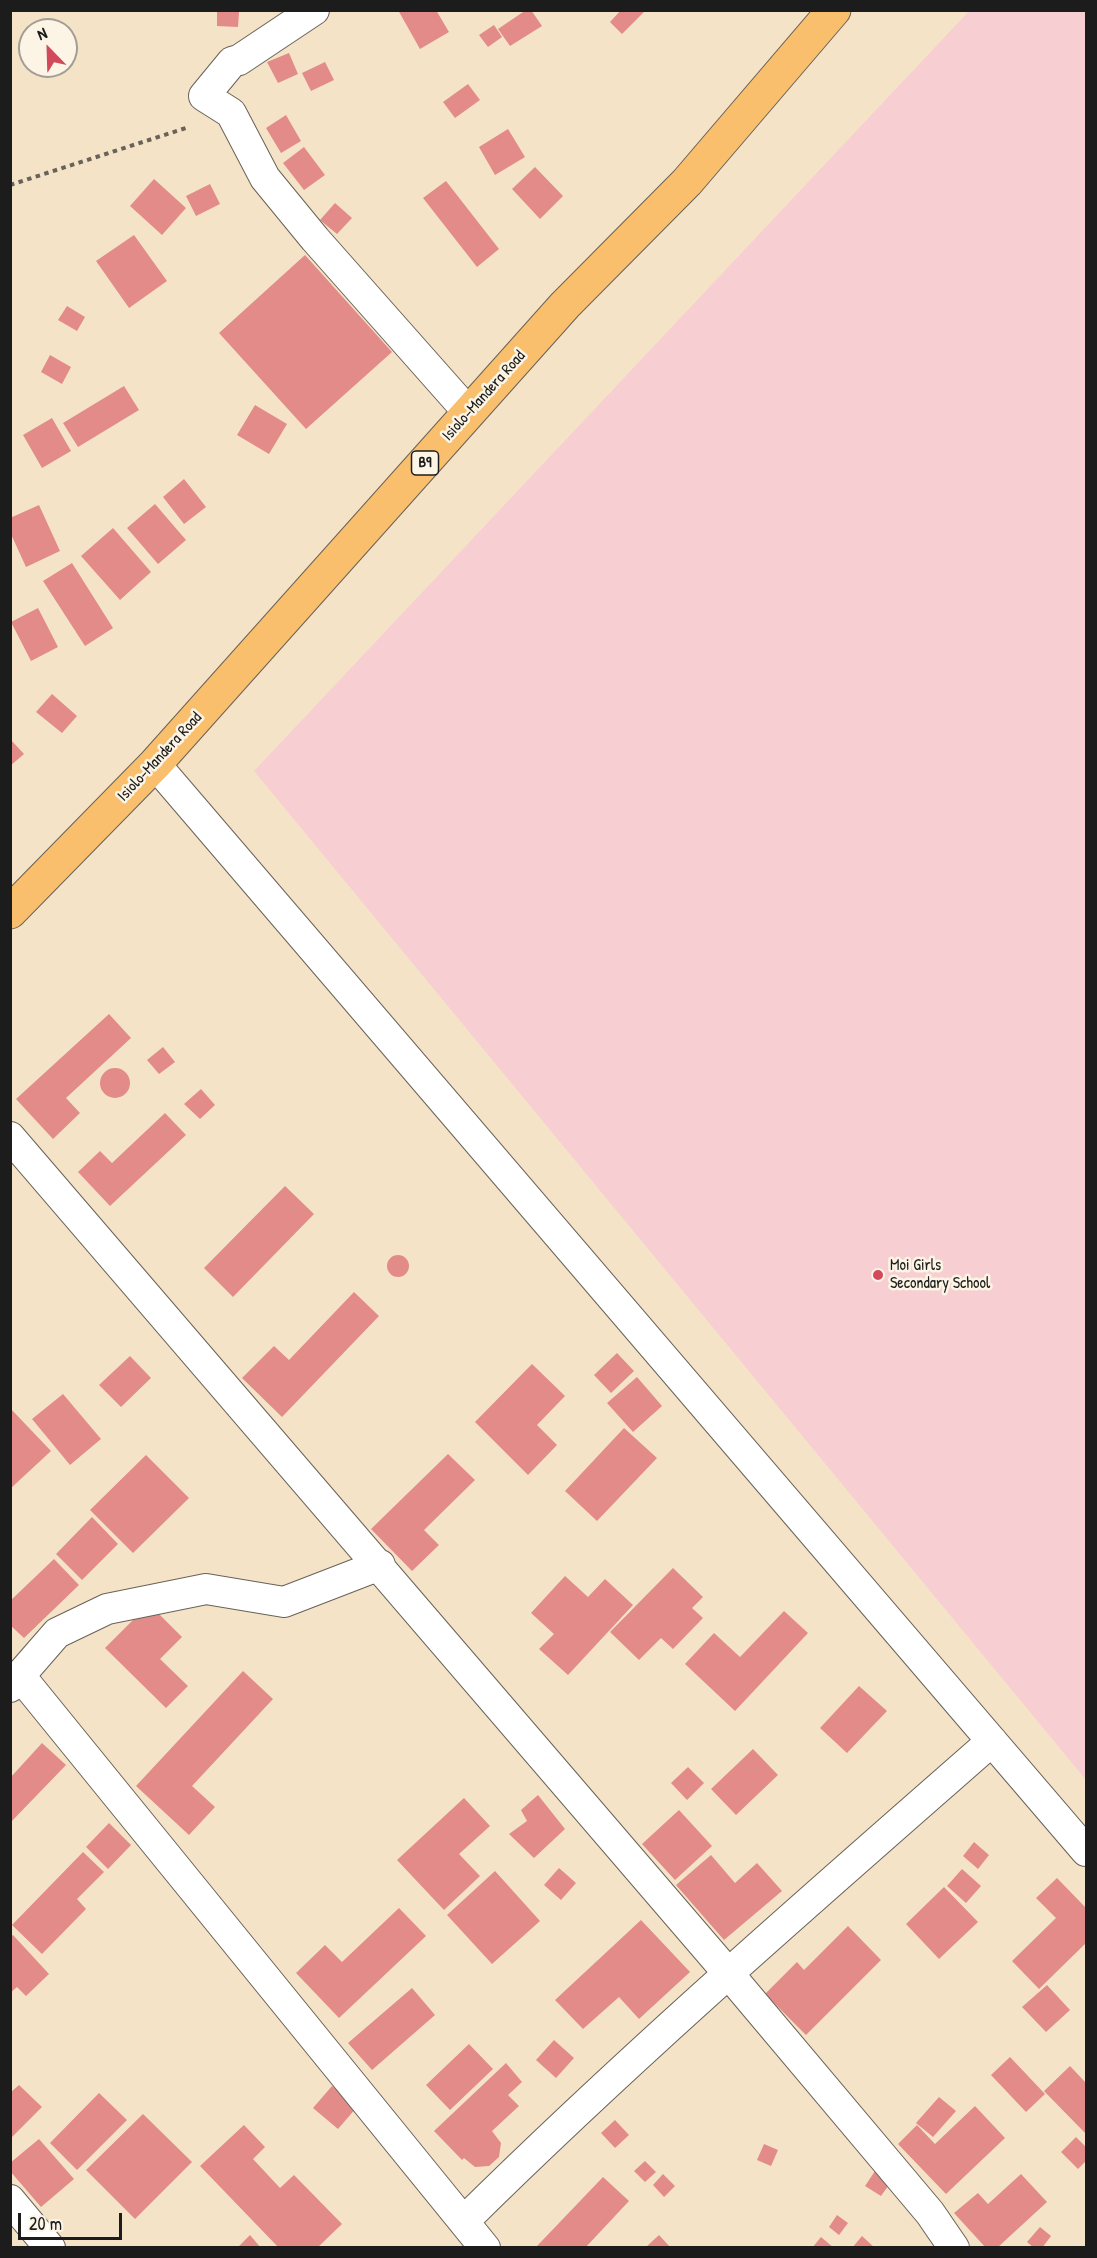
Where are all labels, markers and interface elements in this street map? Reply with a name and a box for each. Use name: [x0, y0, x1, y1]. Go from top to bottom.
north arrow: [18, 18, 78, 78]
text: N: [34, 21, 50, 45]
street label: Isiolo-Mandera Road: [438, 347, 530, 445]
road number: B9: [412, 451, 438, 475]
street label: Isiolo-Mandera Road: [114, 708, 206, 806]
place label: Moi Girls Secondary School: [890, 1256, 990, 1294]
marker: Moi Girls Secondary School: [871, 1268, 885, 1282]
scale bar: [21, 2201, 124, 2239]
text: 20 m: [29, 2211, 62, 2236]

